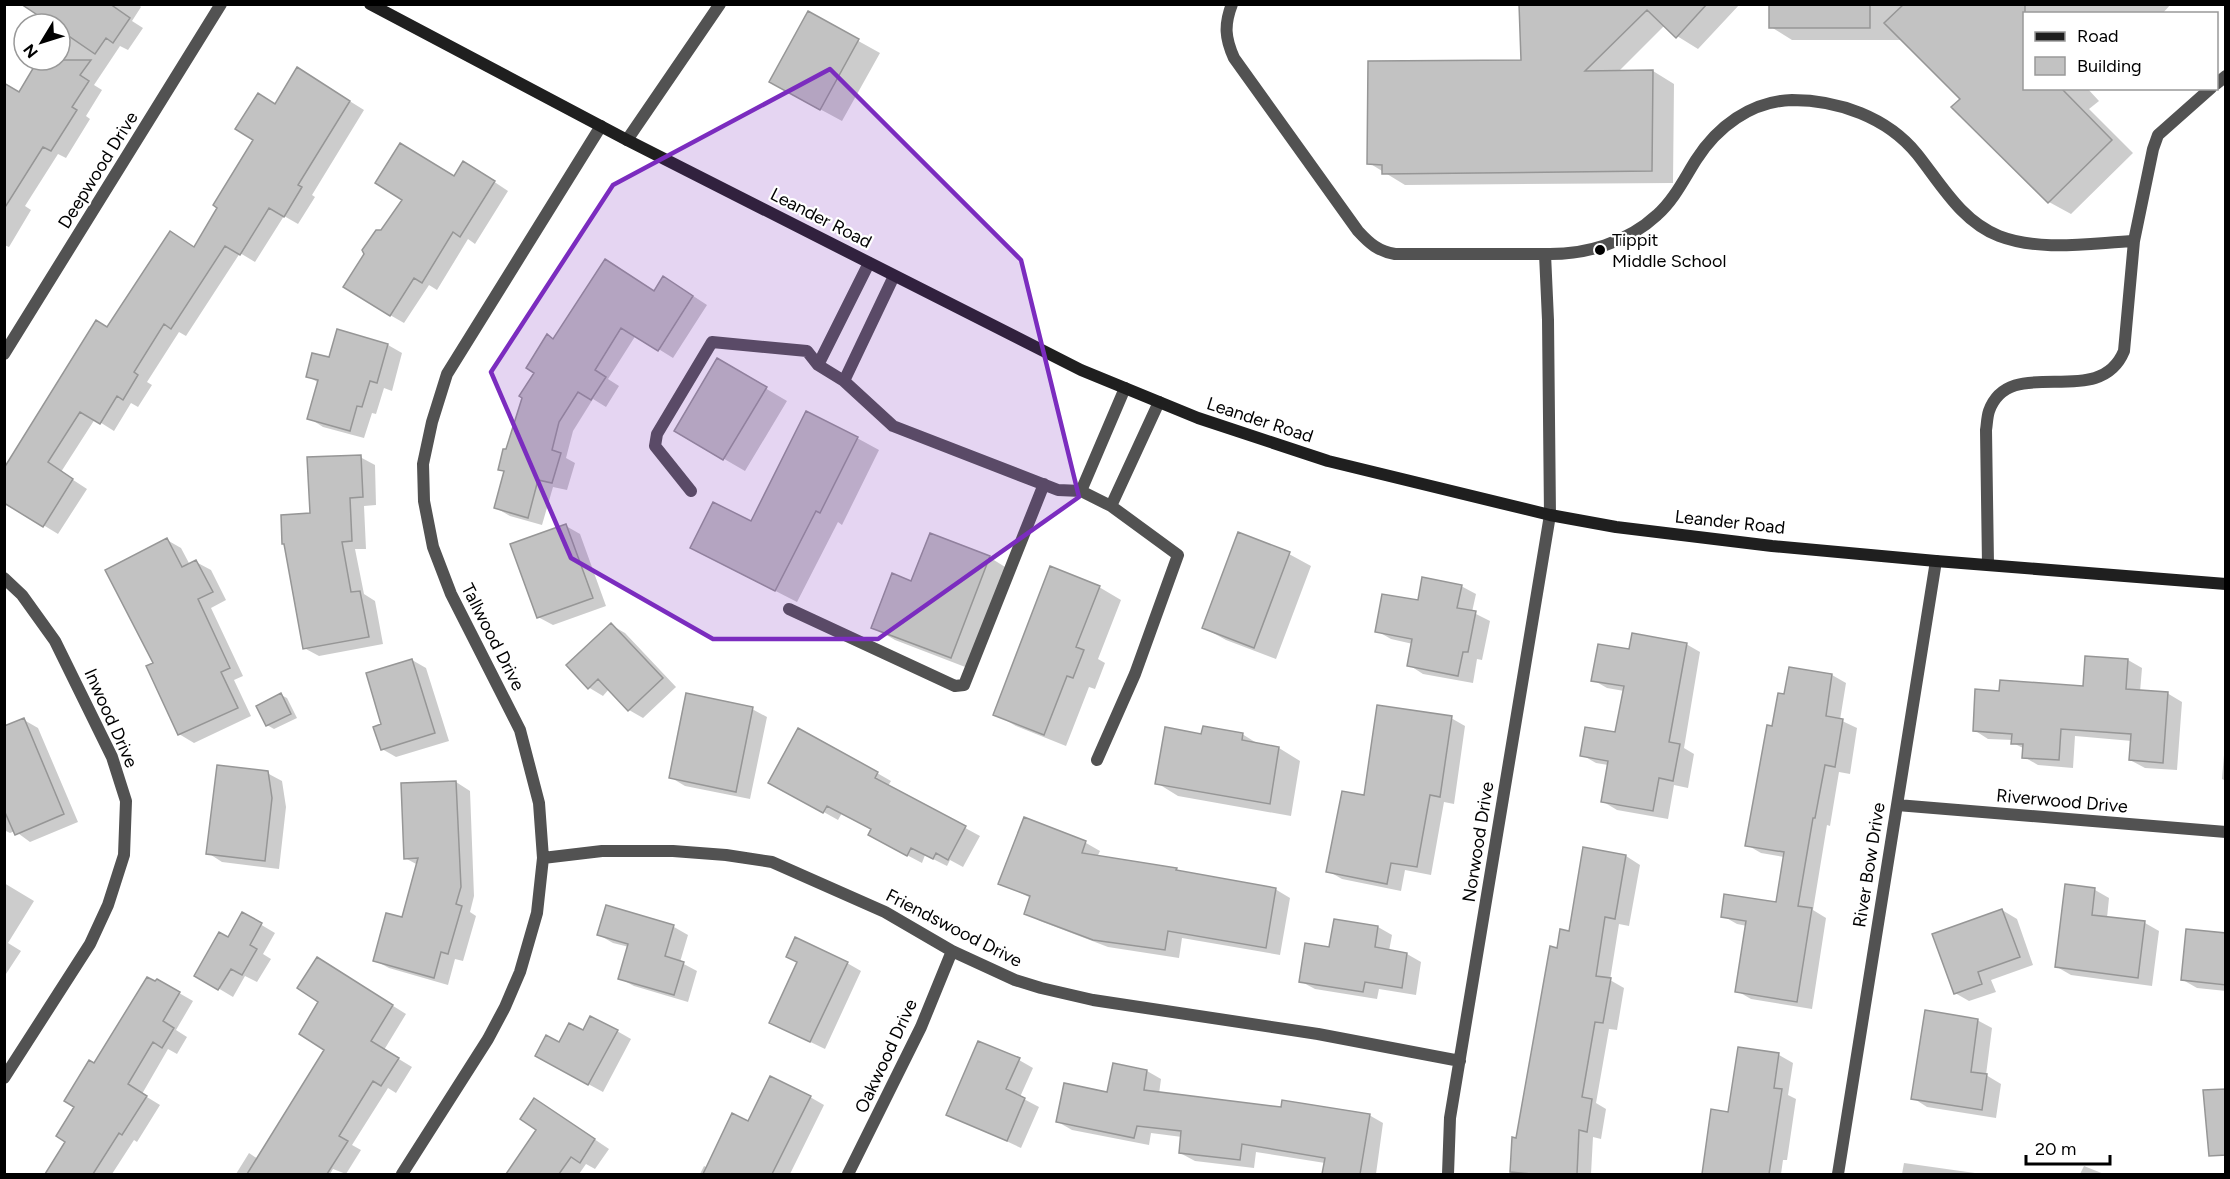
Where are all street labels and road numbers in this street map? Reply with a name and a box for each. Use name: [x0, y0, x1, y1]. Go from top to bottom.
street label: Deepwood Drive: [53, 107, 143, 233]
street label: Leander Road: [767, 183, 875, 253]
street label: Leander Road: [1204, 392, 1316, 448]
street label: Leander Road: [1674, 505, 1786, 539]
street label: Tallwood Drive: [457, 580, 530, 694]
street label: Inwood Drive: [79, 665, 143, 771]
street label: Norwood Drive: [1458, 780, 1498, 904]
street label: Riverwood Drive: [1995, 784, 2129, 818]
street label: River Bow Drive: [1848, 801, 1890, 929]
street label: Friendswood Drive: [882, 884, 1026, 972]
street label: Oakwood Drive: [850, 995, 922, 1117]

